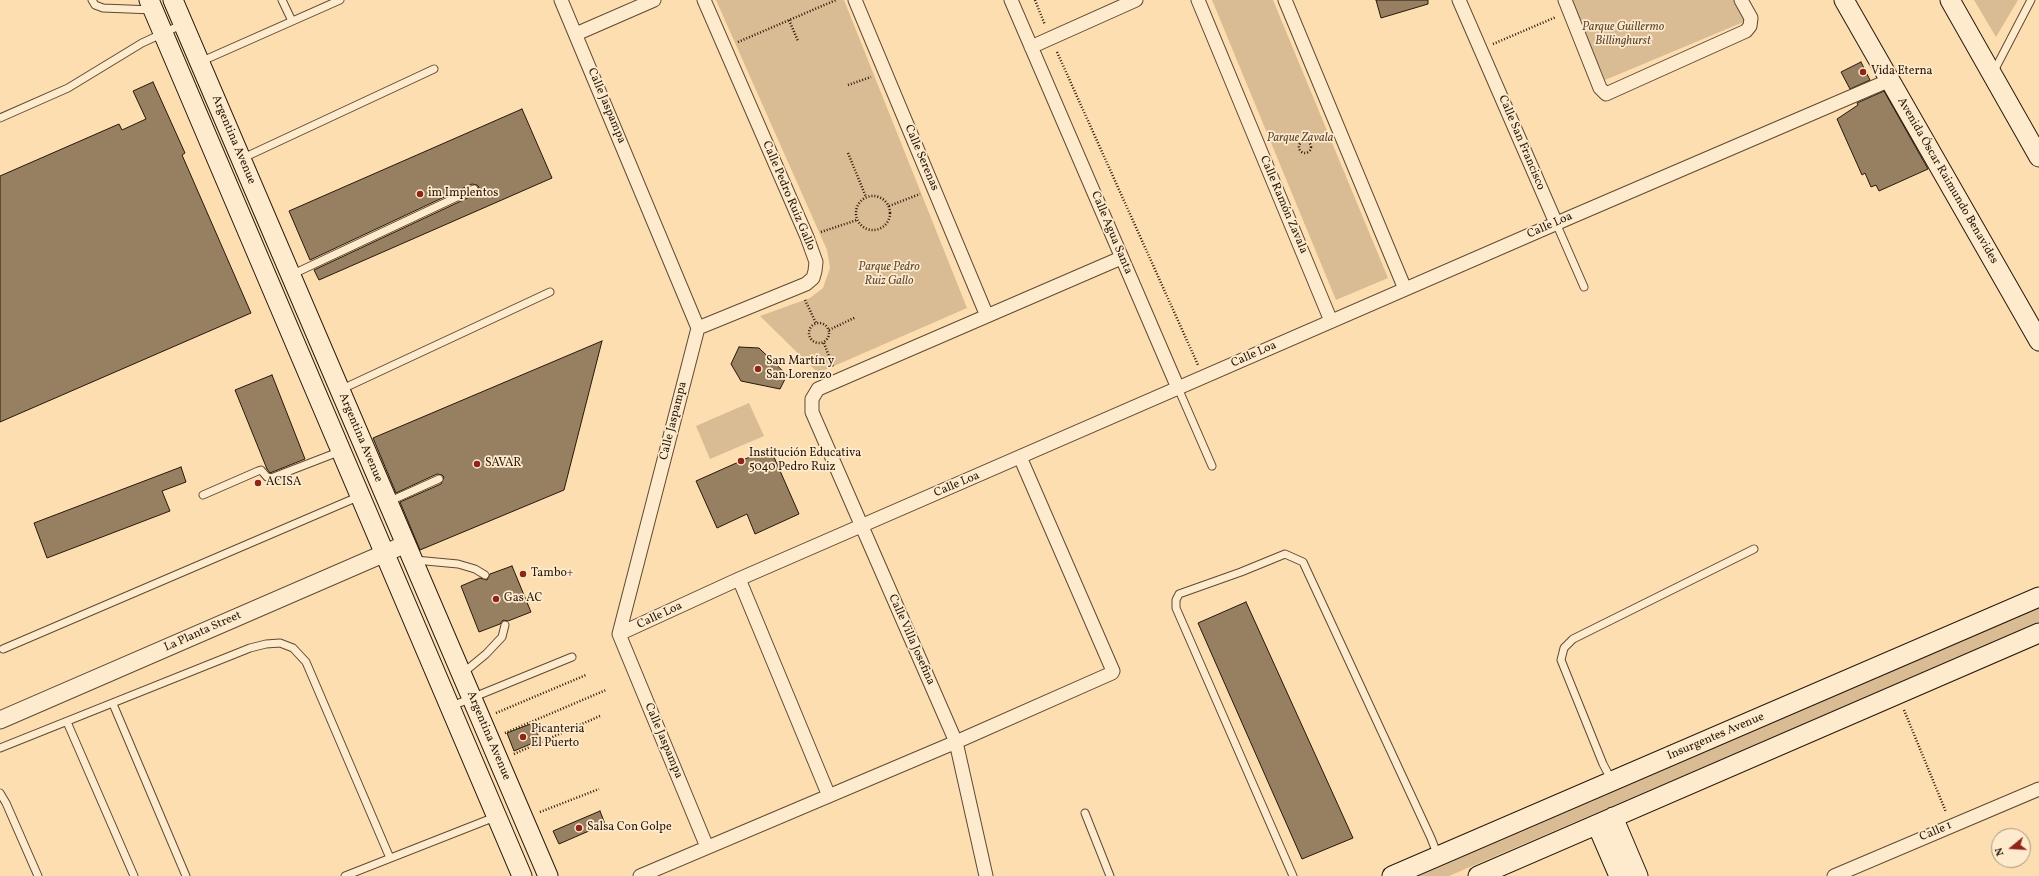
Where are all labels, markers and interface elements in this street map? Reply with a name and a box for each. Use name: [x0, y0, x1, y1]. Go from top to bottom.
park label: Parque Guillermo Billinghurst: [1582, 21, 1664, 49]
place label: Vida Eterna: [1871, 65, 1933, 79]
street label: Calle Jaspampa: [584, 66, 628, 146]
marker: Vida Eterna: [1858, 67, 1868, 77]
street label: Argentina Avenue: [208, 93, 258, 187]
street label: Calle San Francisco: [1495, 93, 1547, 193]
street label: Avenida Óscar Raimundo Benavides: [1893, 95, 2001, 267]
street label: Calle Serenas: [901, 123, 941, 193]
park label: Parque Zavala: [1267, 132, 1333, 146]
street label: Calle Pedro Ruiz Gallo: [758, 139, 818, 253]
street label: Calle Ramón Zavala: [1256, 154, 1310, 256]
place label: im Implentos: [428, 187, 498, 201]
marker: im Implentos: [415, 189, 425, 199]
street label: Calle Agua Santa: [1087, 189, 1135, 277]
street label: Calle Loa: [1525, 210, 1575, 242]
park label: Parque Pedro Ruiz Gallo: [858, 261, 920, 289]
street label: Calle Loa: [1229, 339, 1279, 371]
place label: San Martín y San Lorenzo: [766, 355, 834, 383]
marker: San Martín y San Lorenzo: [753, 364, 763, 374]
street label: Calle Jaspampa: [657, 380, 691, 462]
street label: Argentina Avenue: [335, 391, 385, 485]
place label: Institución Educativa 5040 Pedro Ruiz: [749, 447, 861, 475]
marker: Institución Educativa 5040 Pedro Ruiz: [736, 456, 746, 466]
place label: SAVAR: [485, 457, 522, 471]
marker: SAVAR: [472, 459, 482, 469]
street label: Calle Loa: [932, 469, 982, 501]
place label: ACISA: [266, 476, 301, 490]
marker: ACISA: [253, 478, 263, 488]
place label: Tambo+: [531, 567, 573, 581]
marker: Tambo+: [518, 569, 528, 579]
place label: Gas AC: [504, 592, 542, 606]
street label: Calle Villa Josefina: [885, 592, 937, 688]
marker: Gas AC: [491, 594, 501, 604]
street label: Calle Loa: [635, 599, 685, 633]
street label: La Planta Street: [162, 609, 244, 655]
street label: Argentina Avenue: [463, 689, 513, 783]
street label: Calle Jaspampa: [641, 701, 685, 781]
street label: Insurgentes Avenue: [1665, 710, 1767, 764]
place label: Picanteria El Puerto: [531, 723, 584, 751]
marker: Picanteria El Puerto: [518, 732, 528, 742]
street label: Calle 1: [1918, 819, 1954, 845]
place label: Salsa Con Golpe: [587, 821, 672, 835]
marker: Salsa Con Golpe: [574, 823, 584, 833]
north arrow: [1991, 828, 2031, 868]
text: N: [1992, 845, 2008, 858]

